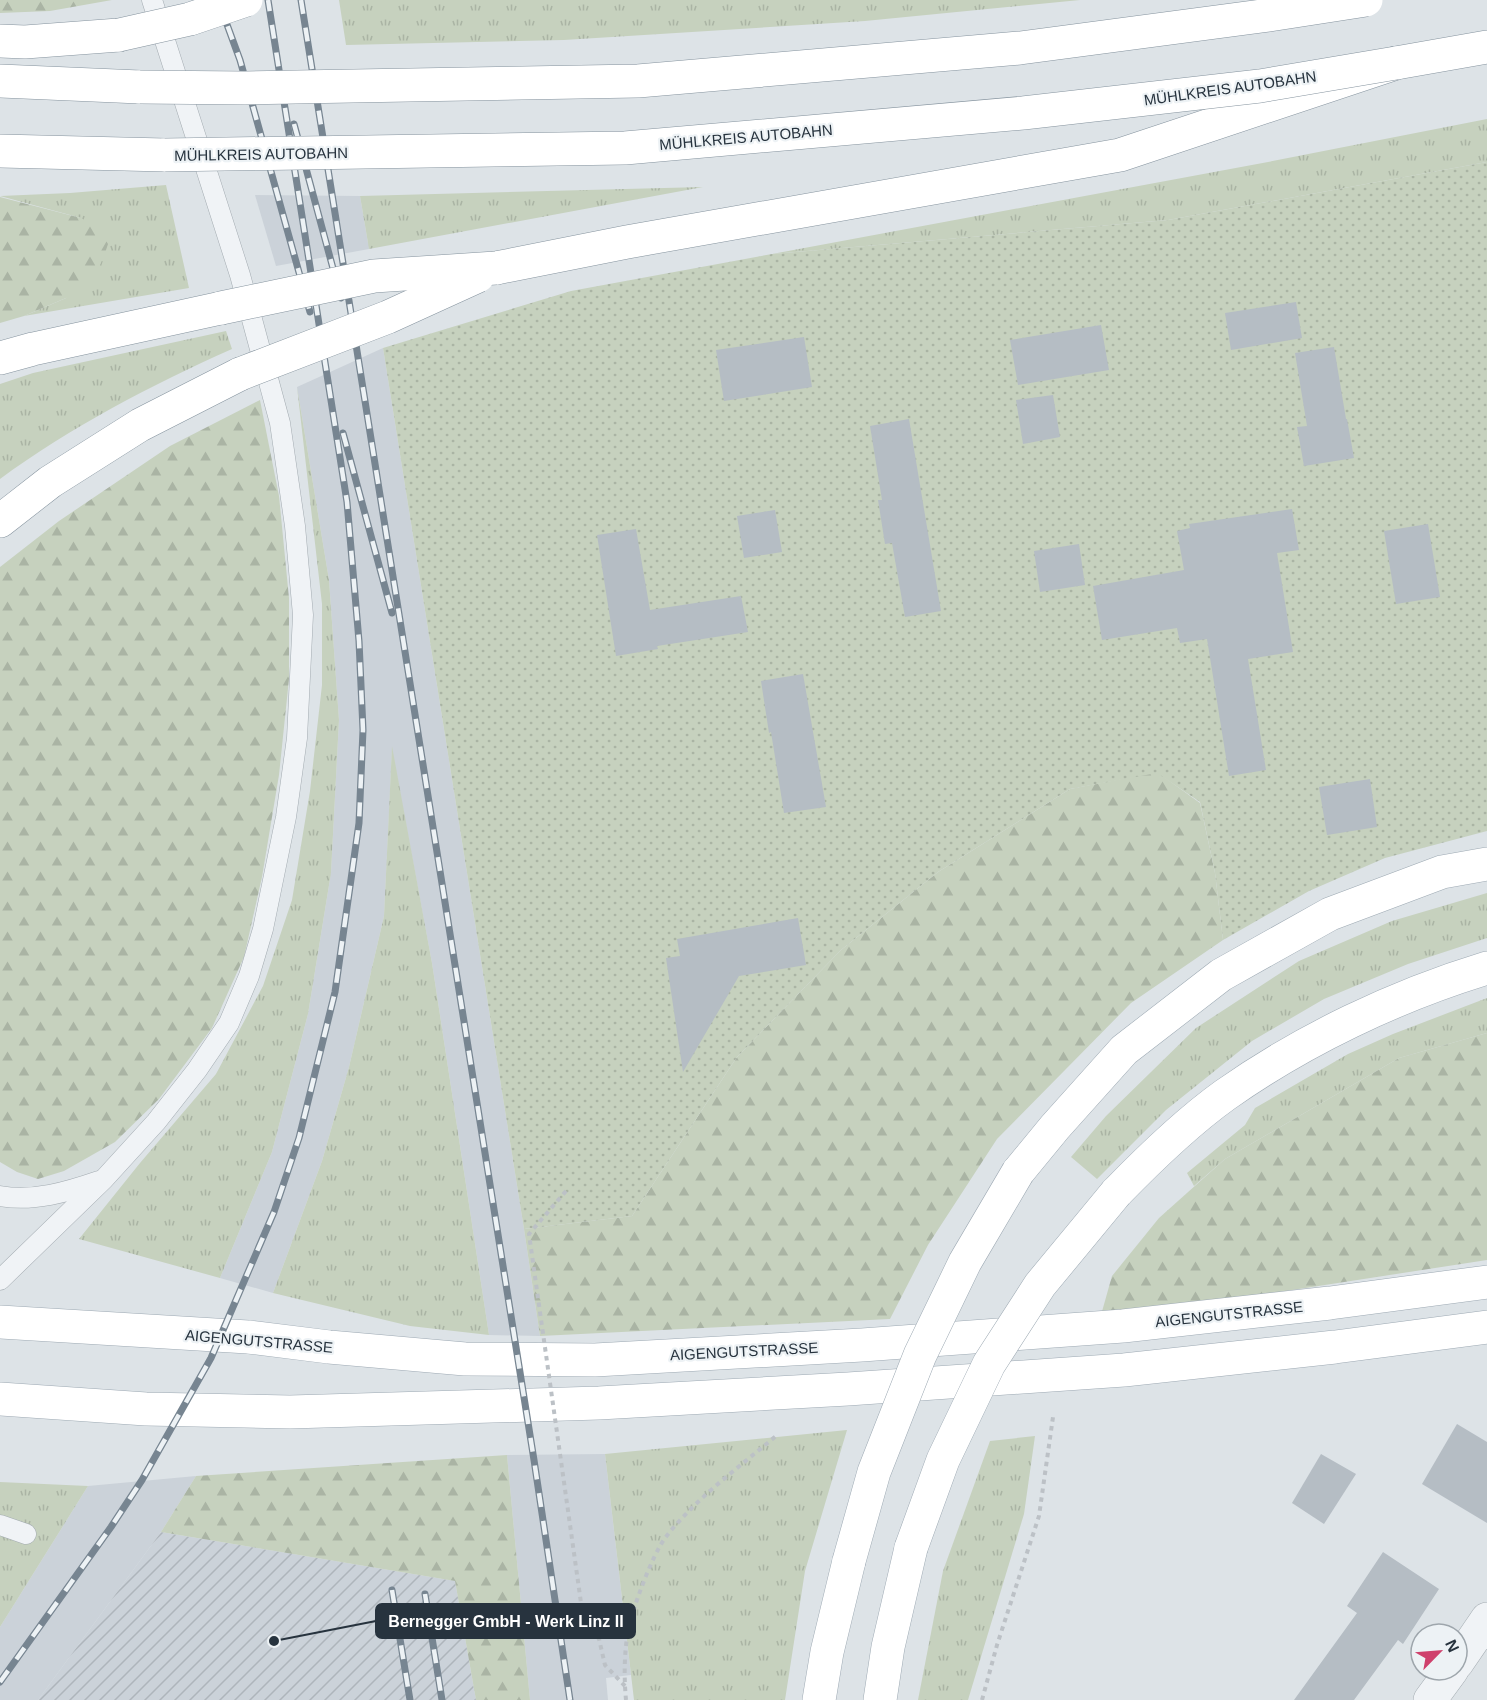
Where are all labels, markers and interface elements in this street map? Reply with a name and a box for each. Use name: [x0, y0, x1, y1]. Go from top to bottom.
street label: MÜHLKREIS AUTOBAHN: [1143, 67, 1317, 109]
street label: MÜHLKREIS AUTOBAHN: [659, 121, 833, 153]
street label: MÜHLKREIS AUTOBAHN: [174, 144, 348, 164]
street label: AIGENGUTSTRASSE: [1154, 1298, 1304, 1330]
street label: AIGENGUTSTRASSE: [184, 1326, 334, 1356]
street label: AIGENGUTSTRASSE: [669, 1339, 819, 1363]
callout: Bernegger GmbH - Werk Linz II: [376, 1604, 635, 1638]
text: Bernegger GmbH - Werk Linz II: [388, 1613, 624, 1630]
north arrow: [1409, 1622, 1469, 1682]
text: N: [1442, 1637, 1462, 1655]

